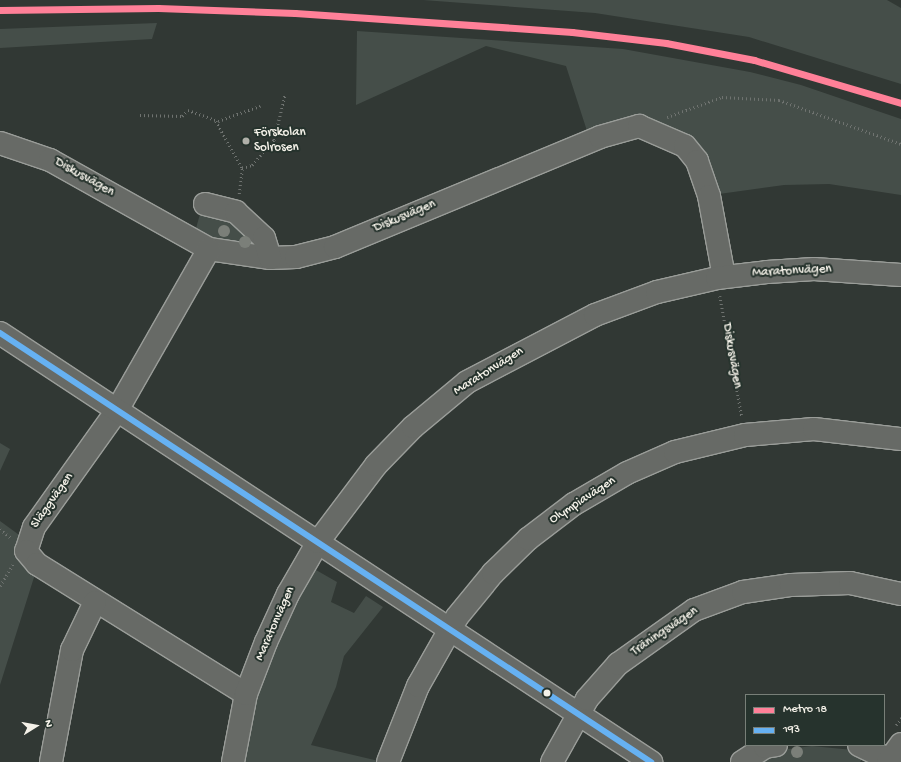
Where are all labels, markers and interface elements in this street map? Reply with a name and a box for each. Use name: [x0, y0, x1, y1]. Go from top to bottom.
place label: Förskolan Solrosen: [254, 126, 306, 157]
marker: Förskolan Solrosen: [241, 136, 251, 146]
street label: Diskusvägen: [51, 155, 117, 201]
street label: Diskusvägen: [372, 197, 438, 237]
street label: Maratonvägen: [752, 262, 832, 282]
street label: Diskusvägen: [718, 322, 744, 390]
street label: Maratonvägen: [451, 344, 527, 400]
street label: Släggvägen: [28, 470, 78, 532]
street label: Olympiavägen: [547, 474, 619, 528]
street label: Maratonvägen: [253, 585, 299, 663]
street label: Träningsvägen: [629, 604, 701, 660]
unlabelled marker: [542, 688, 552, 698]
legend: [745, 694, 885, 746]
text: Metro 18: [783, 703, 827, 717]
north arrow: [16, 706, 56, 746]
text: N: [41, 719, 54, 728]
text: 193: [783, 723, 800, 737]

